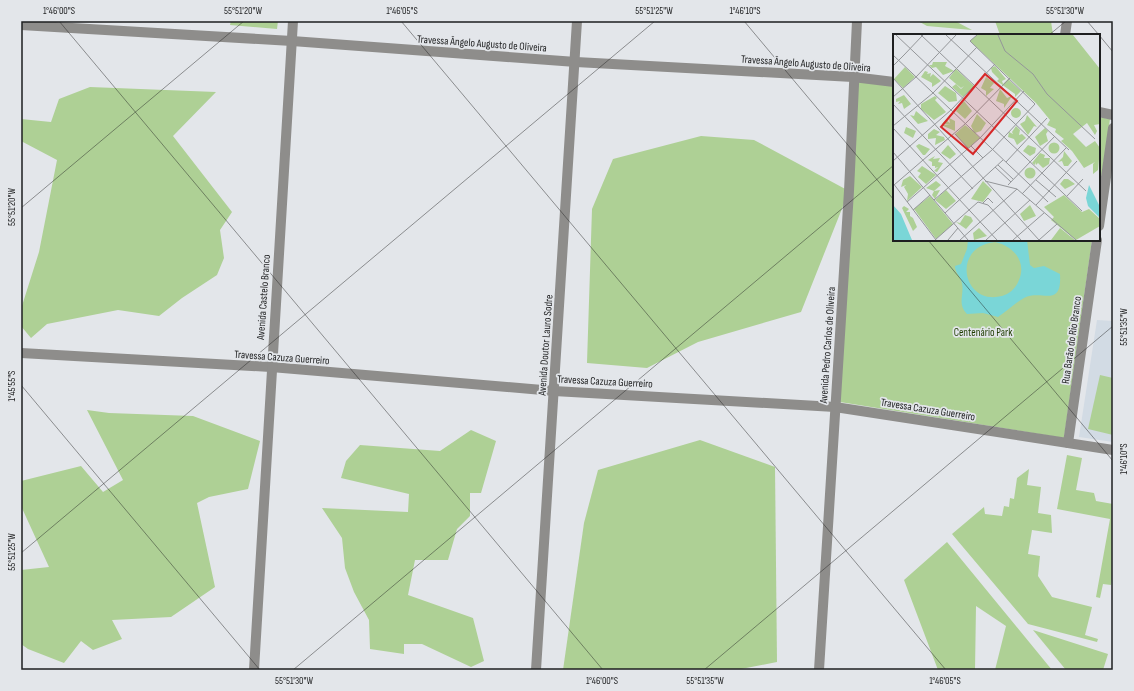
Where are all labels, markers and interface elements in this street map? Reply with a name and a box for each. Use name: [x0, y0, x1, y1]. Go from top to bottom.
text: 1°46'00"S: [43, 5, 75, 17]
text: 55°51'20"W: [224, 5, 262, 17]
text: 1°46'05"S: [386, 5, 418, 17]
text: 55°51'25"W: [635, 5, 673, 17]
text: 1°46'10"S: [729, 5, 761, 17]
text: 55°51'30"W: [1046, 5, 1084, 17]
street label: Travessa Ângelo Augusto de Oliveira: [417, 32, 547, 55]
inset map: [893, 34, 1100, 241]
street label: Travessa Ângelo Augusto de Oliveira: [741, 52, 871, 75]
text: 55°51'20"W: [6, 188, 18, 226]
street label: Avenida Castelo Branco: [254, 253, 273, 341]
street label: Avenida Pedro Carlos de Oliveira: [817, 286, 838, 405]
street label: Avenida Doutor Lauro Sodre: [535, 294, 556, 397]
street label: Rua Barão do Rio Branco: [1059, 295, 1084, 385]
text: 55°51'35"W: [1118, 308, 1130, 346]
park label: Centenário Park: [954, 326, 1013, 339]
street label: Travessa Cazuza Guerreiro: [234, 348, 331, 367]
text: 1°45'55"S: [6, 371, 18, 401]
street label: Travessa Cazuza Guerreiro: [557, 373, 653, 391]
street label: Travessa Cazuza Guerreiro: [880, 396, 977, 423]
text: 1°46'10"S: [1118, 443, 1130, 475]
text: 55°51'25"W: [6, 533, 18, 571]
text: 55°51'30"W: [275, 675, 313, 687]
text: 1°46'00"S: [586, 675, 618, 687]
text: 55°51'35"W: [686, 675, 724, 687]
text: 1°46'05"S: [929, 675, 961, 687]

